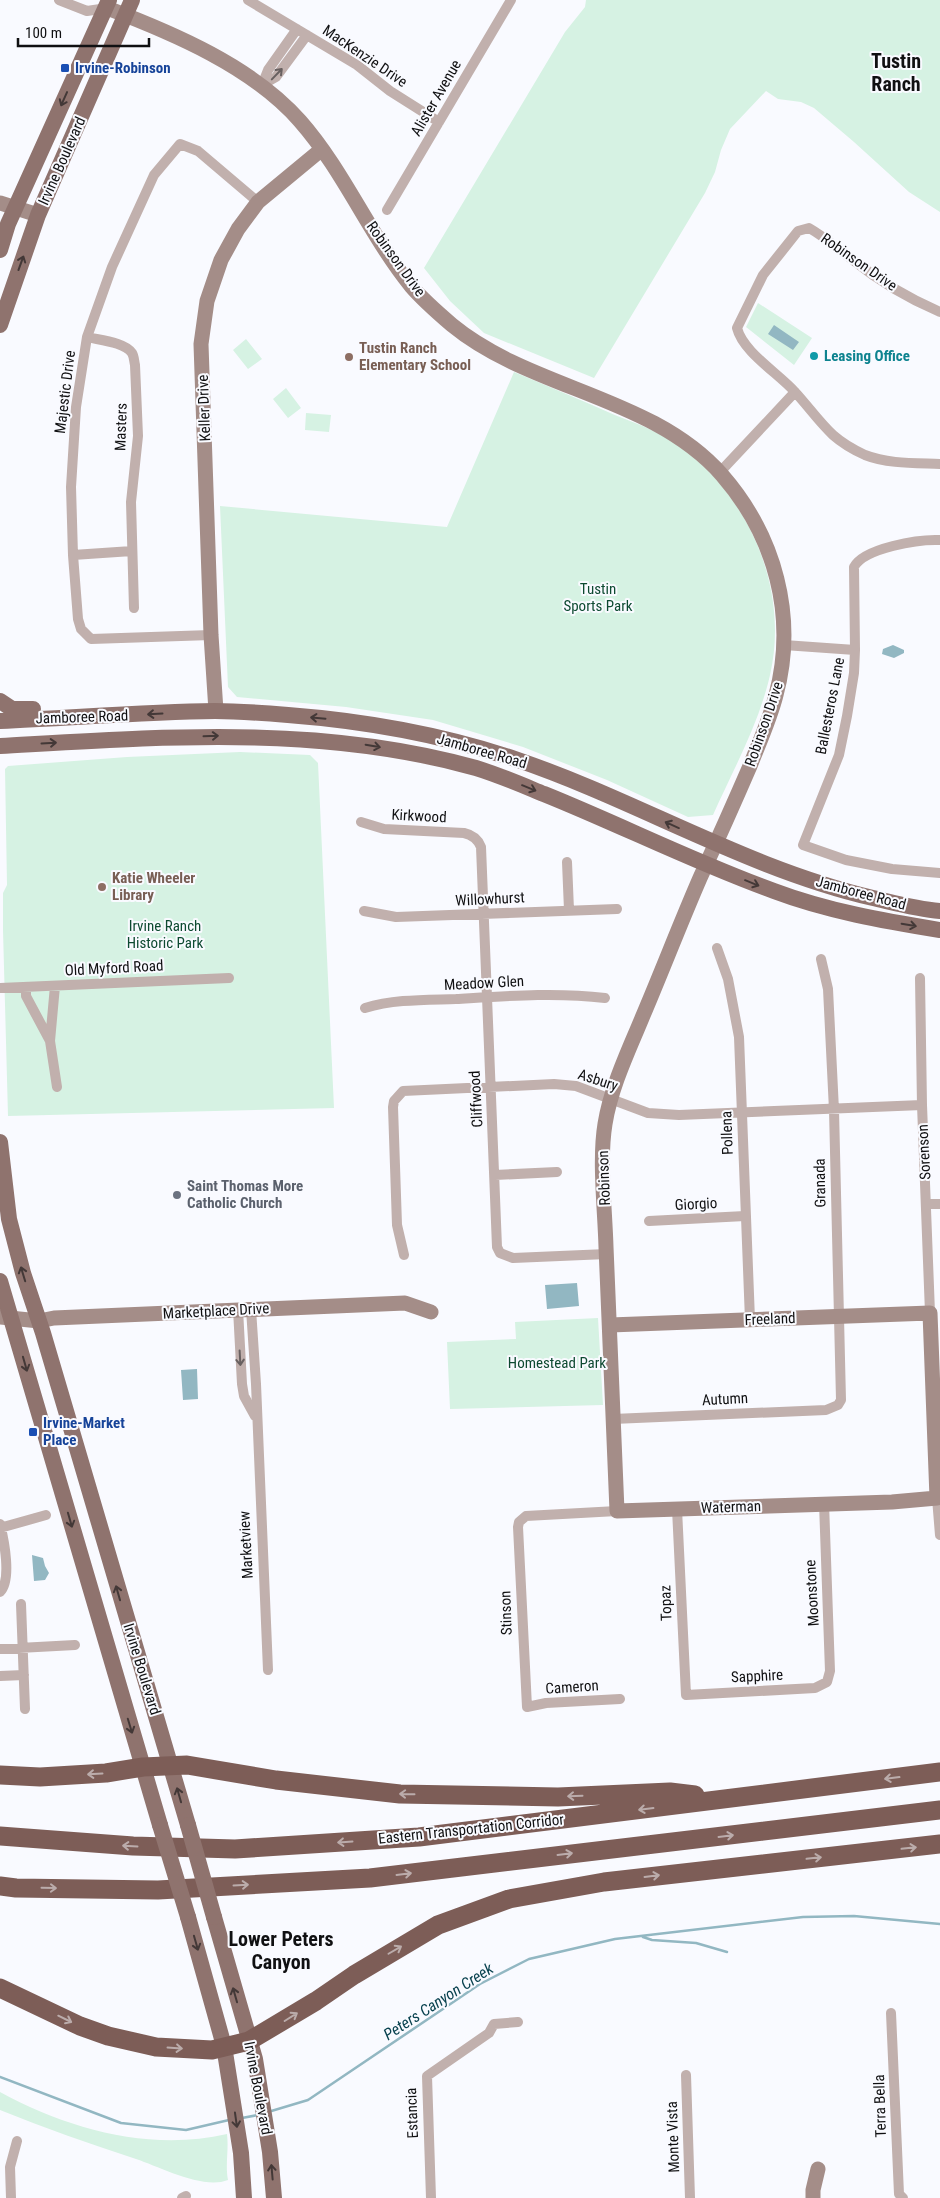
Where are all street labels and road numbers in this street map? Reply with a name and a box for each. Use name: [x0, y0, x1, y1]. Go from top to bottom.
street label: MacKenzie Drive: [319, 21, 411, 91]
street label: Alister Avenue: [407, 57, 465, 139]
street label: Irvine Boulevard: [35, 114, 89, 208]
street label: Robinson Drive: [363, 218, 429, 300]
street label: Robinson Drive: [818, 229, 900, 295]
street label: Majestic Drive: [51, 349, 79, 435]
street label: Keller Drive: [194, 374, 214, 442]
street label: Masters: [111, 402, 131, 451]
street label: Ballesteros Lane: [812, 656, 848, 756]
street label: Robinson Drive: [741, 679, 787, 769]
street label: Jamboree Road: [35, 706, 129, 728]
street label: Jamboree Road: [435, 730, 529, 772]
street label: Kirkwood: [391, 806, 447, 826]
street label: Jamboree Road: [814, 872, 908, 914]
street label: Willowhurst: [455, 888, 525, 910]
street label: Old Myford Road: [64, 956, 164, 980]
street label: Meadow Glen: [443, 972, 525, 994]
street label: Asbury: [576, 1065, 620, 1095]
street label: Cliffwood: [466, 1070, 486, 1128]
street label: Pollena: [717, 1111, 737, 1155]
street label: Sorenson: [914, 1124, 934, 1180]
street label: Robinson: [594, 1150, 614, 1206]
street label: Granada: [811, 1158, 829, 1208]
street label: Giorgio: [674, 1194, 718, 1214]
street label: Marketplace Drive: [162, 1299, 270, 1323]
street label: Freeland: [744, 1309, 796, 1329]
street label: Autumn: [702, 1389, 748, 1409]
street label: Waterman: [701, 1497, 761, 1517]
street label: Marketview: [235, 1510, 257, 1579]
street label: Moonstone: [801, 1559, 823, 1627]
street label: Topaz: [656, 1585, 676, 1621]
street label: Stinson: [496, 1590, 516, 1636]
street label: Irvine Boulevard: [120, 1621, 164, 1717]
street label: Sapphire: [731, 1666, 783, 1686]
street label: Cameron: [545, 1676, 599, 1698]
street label: Eastern Transportation Corridor: [377, 1810, 565, 1848]
street label: Irvine Boulevard: [240, 2040, 276, 2136]
street label: Terra Bella: [870, 2074, 890, 2138]
street label: Estancia: [402, 2087, 422, 2139]
street label: Monte Vista: [663, 2101, 683, 2173]

